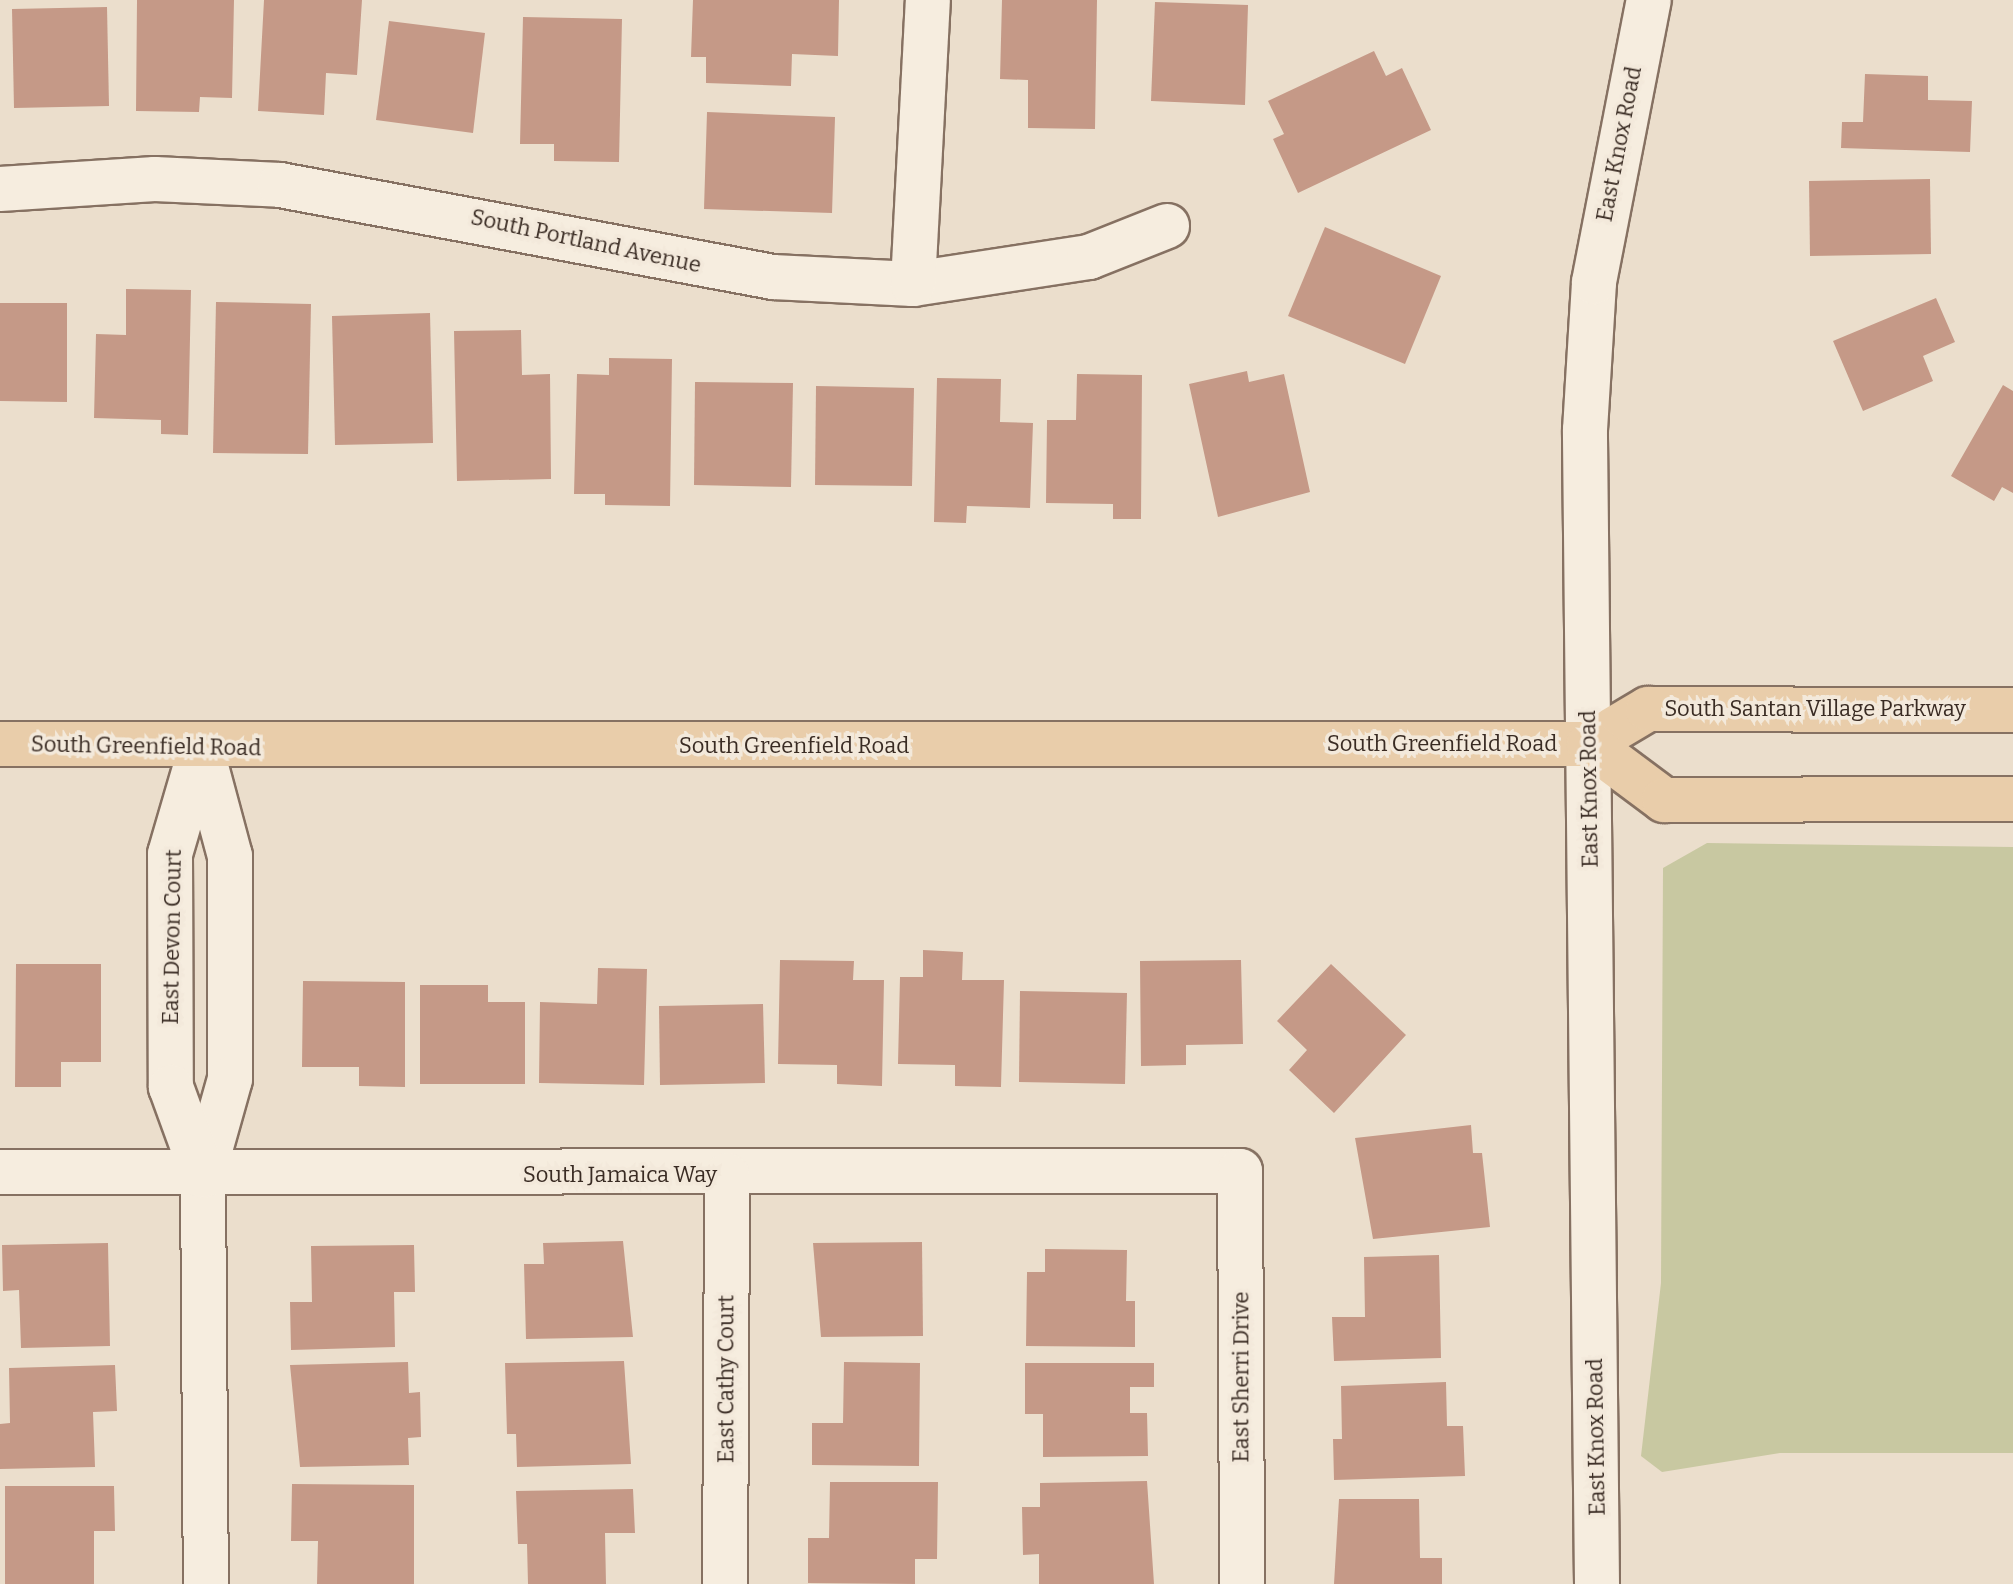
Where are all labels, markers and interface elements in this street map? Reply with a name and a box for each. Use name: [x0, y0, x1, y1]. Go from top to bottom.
street label: East Knox Road: [1591, 64, 1647, 224]
street label: South Portland Avenue: [468, 204, 704, 278]
street label: South Santan Village Parkway: [1664, 696, 1966, 722]
street label: East Knox Road: [1574, 710, 1604, 868]
street label: South Greenfield Road: [31, 731, 261, 761]
street label: South Greenfield Road: [1327, 731, 1557, 757]
street label: South Greenfield Road: [679, 733, 909, 759]
street label: East Devon Court: [157, 849, 187, 1025]
street label: South Jamaica Way: [523, 1162, 717, 1188]
street label: East Sherri Drive: [1228, 1291, 1254, 1463]
street label: East Cathy Court: [713, 1295, 739, 1463]
street label: East Knox Road: [1581, 1358, 1611, 1516]

